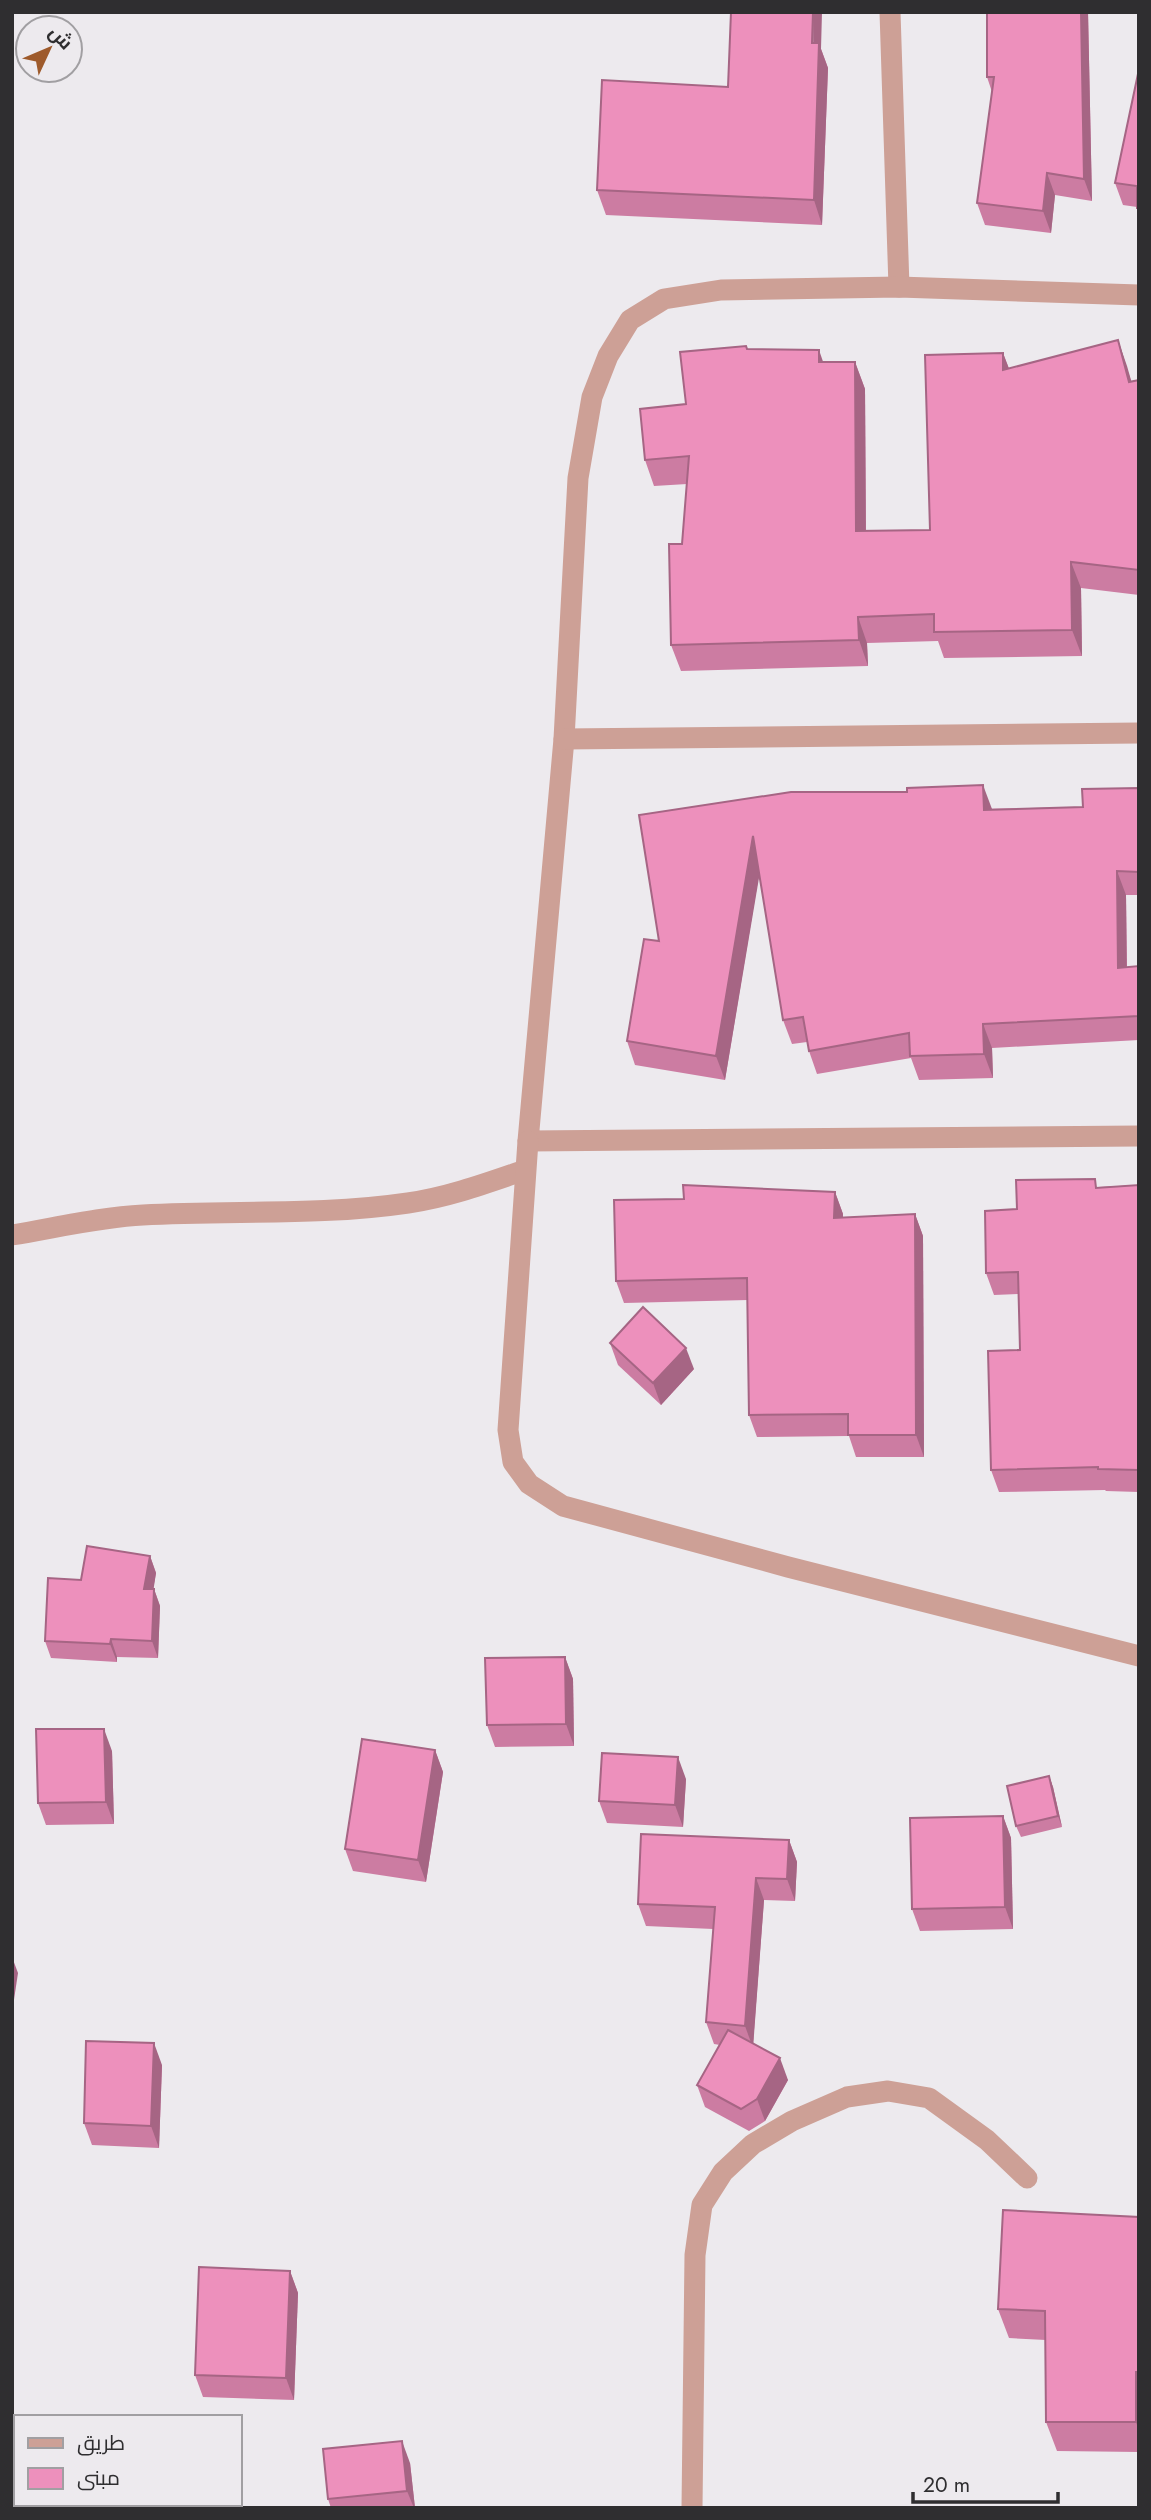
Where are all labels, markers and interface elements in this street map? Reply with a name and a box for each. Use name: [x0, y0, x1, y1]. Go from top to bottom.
north arrow: [14, 14, 84, 84]
text: ش: [43, 19, 79, 56]
legend: [14, 2415, 242, 2506]
text: طريق: [77, 2428, 125, 2458]
scale bar: [913, 2460, 1058, 2504]
text: مبنى: [77, 2463, 120, 2493]
text: 20 m: [923, 2470, 970, 2500]

